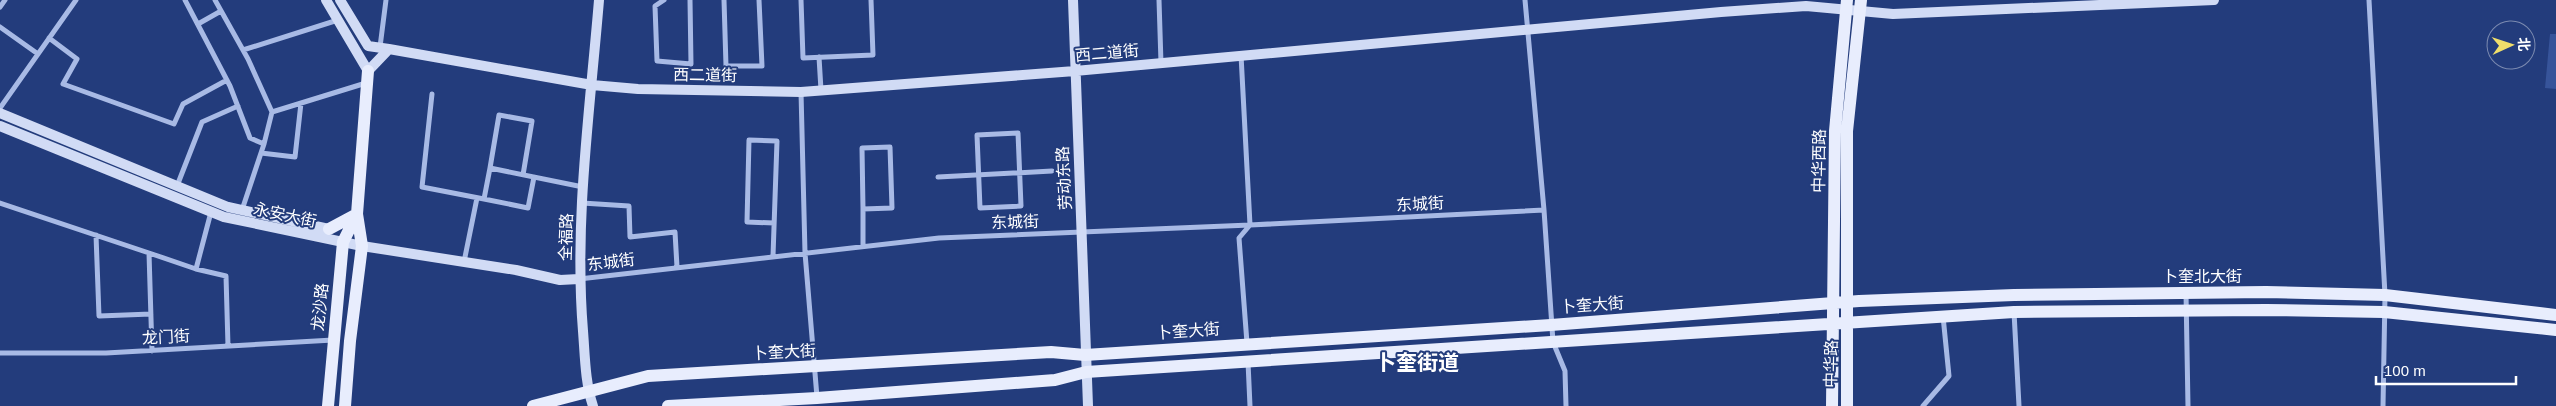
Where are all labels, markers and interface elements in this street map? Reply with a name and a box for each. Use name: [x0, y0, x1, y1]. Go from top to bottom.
north arrow: [2486, 20, 2536, 70]
text: 北: [2516, 37, 2532, 52]
street label: 西二道街: [1074, 42, 1140, 64]
street label: 西二道街: [673, 66, 737, 84]
street label: 中华西路: [1810, 129, 1828, 193]
street label: 劳动东路: [1054, 146, 1074, 210]
street label: 东城街: [1396, 194, 1444, 214]
street label: 永安大街: [252, 200, 318, 230]
street label: 全福路: [557, 213, 575, 261]
street label: 东城街: [991, 213, 1039, 231]
street label: 东城街: [586, 251, 636, 273]
street label: 卜奎北大街: [2162, 268, 2242, 285]
street label: 龙沙路: [309, 282, 331, 332]
street label: 卜奎大街: [1559, 294, 1625, 316]
street label: 卜奎大街: [1155, 320, 1221, 342]
street label: 龙门街: [142, 327, 190, 347]
street label: 中华路: [1822, 340, 1840, 388]
street label: 卜奎大街: [752, 342, 816, 362]
district label: 卜奎街道: [1375, 351, 1459, 374]
scale bar: [2376, 354, 2516, 386]
text: 100 m: [2384, 362, 2426, 379]

